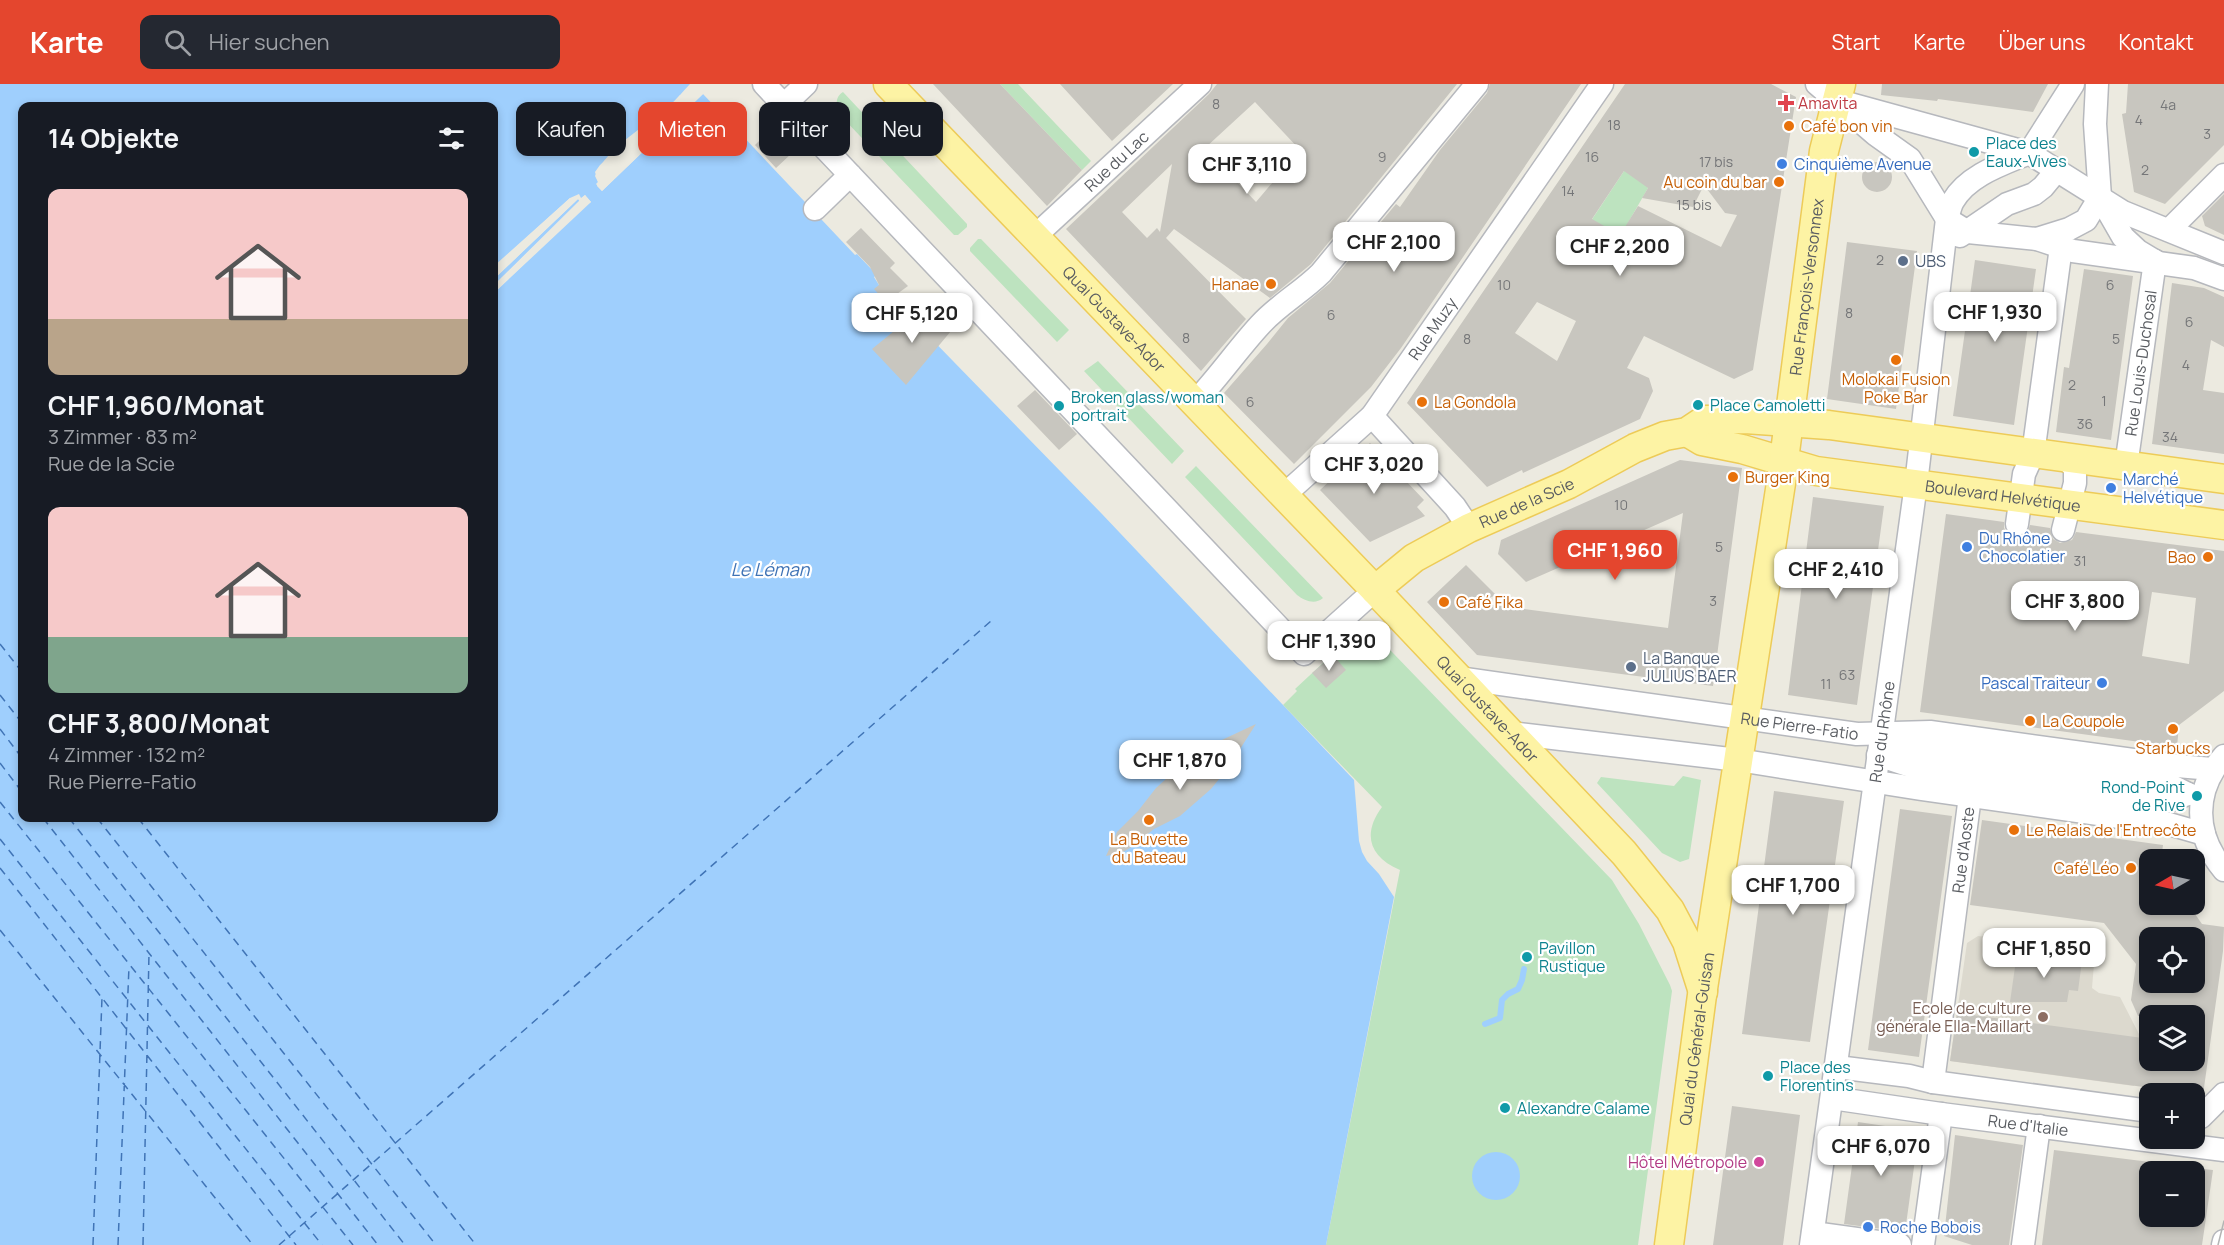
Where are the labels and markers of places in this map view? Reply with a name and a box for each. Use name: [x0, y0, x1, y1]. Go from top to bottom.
place label: Amavita: [1798, 92, 1857, 114]
marker: Amavita: [1779, 96, 1793, 110]
place label: Café bon vin: [1801, 115, 1893, 137]
marker: Café bon vin: [1782, 119, 1796, 133]
place label: Place des Eaux-Vives: [1986, 132, 2067, 172]
pin: CHF 3,110: [1178, 144, 1316, 195]
marker: Place des Eaux-Vives: [1967, 145, 1981, 159]
place label: Cinquième Avenue: [1794, 153, 1931, 175]
marker: Cinquième Avenue: [1775, 157, 1789, 171]
place label: Au coin du bar: [1663, 171, 1767, 193]
marker: Au coin du bar: [1772, 175, 1786, 189]
pin: CHF 2,100: [1325, 222, 1463, 273]
pin: CHF 2,200: [1551, 226, 1689, 277]
place label: UBS: [1915, 250, 1946, 272]
marker: UBS: [1896, 254, 1910, 268]
place label: Hanae: [1211, 273, 1259, 295]
marker: Hanae: [1264, 277, 1278, 291]
pin: CHF 1,930: [1926, 292, 2064, 343]
pin: CHF 5,120: [843, 293, 981, 344]
marker: Molokai Fusion Poke Bar: [1889, 353, 1903, 367]
place label: Molokai Fusion Poke Bar: [1842, 368, 1950, 408]
place label: Broken glass/woman portrait: [1071, 386, 1224, 426]
place label: La Gondola: [1434, 391, 1516, 413]
place label: Place Camoletti: [1710, 394, 1825, 416]
marker: La Gondola: [1415, 395, 1429, 409]
marker: Place Camoletti: [1691, 398, 1705, 412]
marker: Broken glass/woman portrait: [1052, 399, 1066, 413]
pin: CHF 3,020: [1305, 444, 1443, 495]
place label: Burger King: [1745, 466, 1830, 488]
place label: Marché Helvétique: [2123, 468, 2203, 508]
marker: Burger King: [1726, 470, 1740, 484]
marker: Marché Helvétique: [2104, 481, 2118, 495]
place label: Du Rhône Chocolatier: [1979, 527, 2066, 567]
pin: CHF 1,960: [1546, 530, 1684, 581]
marker: Du Rhône Chocolatier: [1960, 540, 1974, 554]
place label: Bao: [2168, 546, 2196, 568]
pin: CHF 2,410: [1767, 549, 1905, 600]
marker: Bao: [2201, 550, 2215, 564]
pin: CHF 3,800: [2006, 581, 2144, 632]
place label: Café Fika: [1456, 591, 1523, 613]
marker: Café Fika: [1437, 595, 1451, 609]
pin: CHF 1,390: [1260, 621, 1398, 672]
place label: La Banque JULIUS BAER: [1643, 647, 1737, 687]
marker: La Banque JULIUS BAER: [1624, 660, 1638, 674]
place label: Pascal Traiteur: [1981, 672, 2090, 694]
marker: Pascal Traiteur: [2095, 676, 2109, 690]
place label: La Coupole: [2042, 710, 2125, 732]
marker: La Coupole: [2023, 714, 2037, 728]
marker: Starbucks: [2166, 722, 2180, 736]
place label: Starbucks: [2136, 737, 2210, 759]
pin: CHF 1,870: [1111, 740, 1249, 791]
place label: Rond-Point de Rive: [2101, 776, 2185, 816]
marker: Rond-Point de Rive: [2190, 789, 2204, 803]
marker: La Buvette du Bateau: [1142, 813, 1156, 827]
place label: Le Relais de l'Entrecôte: [2026, 819, 2196, 841]
marker: Le Relais de l'Entrecôte: [2007, 823, 2021, 837]
place label: La Buvette du Bateau: [1110, 828, 1188, 868]
place label: Café Léo: [2053, 857, 2119, 879]
marker: Café Léo: [2124, 861, 2138, 875]
pin: CHF 1,700: [1724, 865, 1862, 916]
pin: CHF 1,850: [1975, 928, 2113, 979]
place label: Pavillon Rustique: [1539, 937, 1605, 977]
marker: Pavillon Rustique: [1520, 950, 1534, 964]
place label: Ecole de culture générale Ella-Maillart: [1876, 997, 2031, 1037]
marker: Ecole de culture générale Ella-Maillart: [2036, 1010, 2050, 1024]
place label: Place des Florentins: [1780, 1056, 1854, 1096]
marker: Place des Florentins: [1761, 1069, 1775, 1083]
place label: Alexandre Calame: [1517, 1097, 1650, 1119]
marker: Alexandre Calame: [1498, 1101, 1512, 1115]
pin: CHF 6,070: [1812, 1126, 1950, 1177]
place label: Hôtel Métropole: [1628, 1151, 1747, 1173]
marker: Hôtel Métropole: [1752, 1155, 1766, 1169]
place label: Roche Bobois: [1880, 1216, 1981, 1238]
marker: Roche Bobois: [1861, 1220, 1875, 1234]

